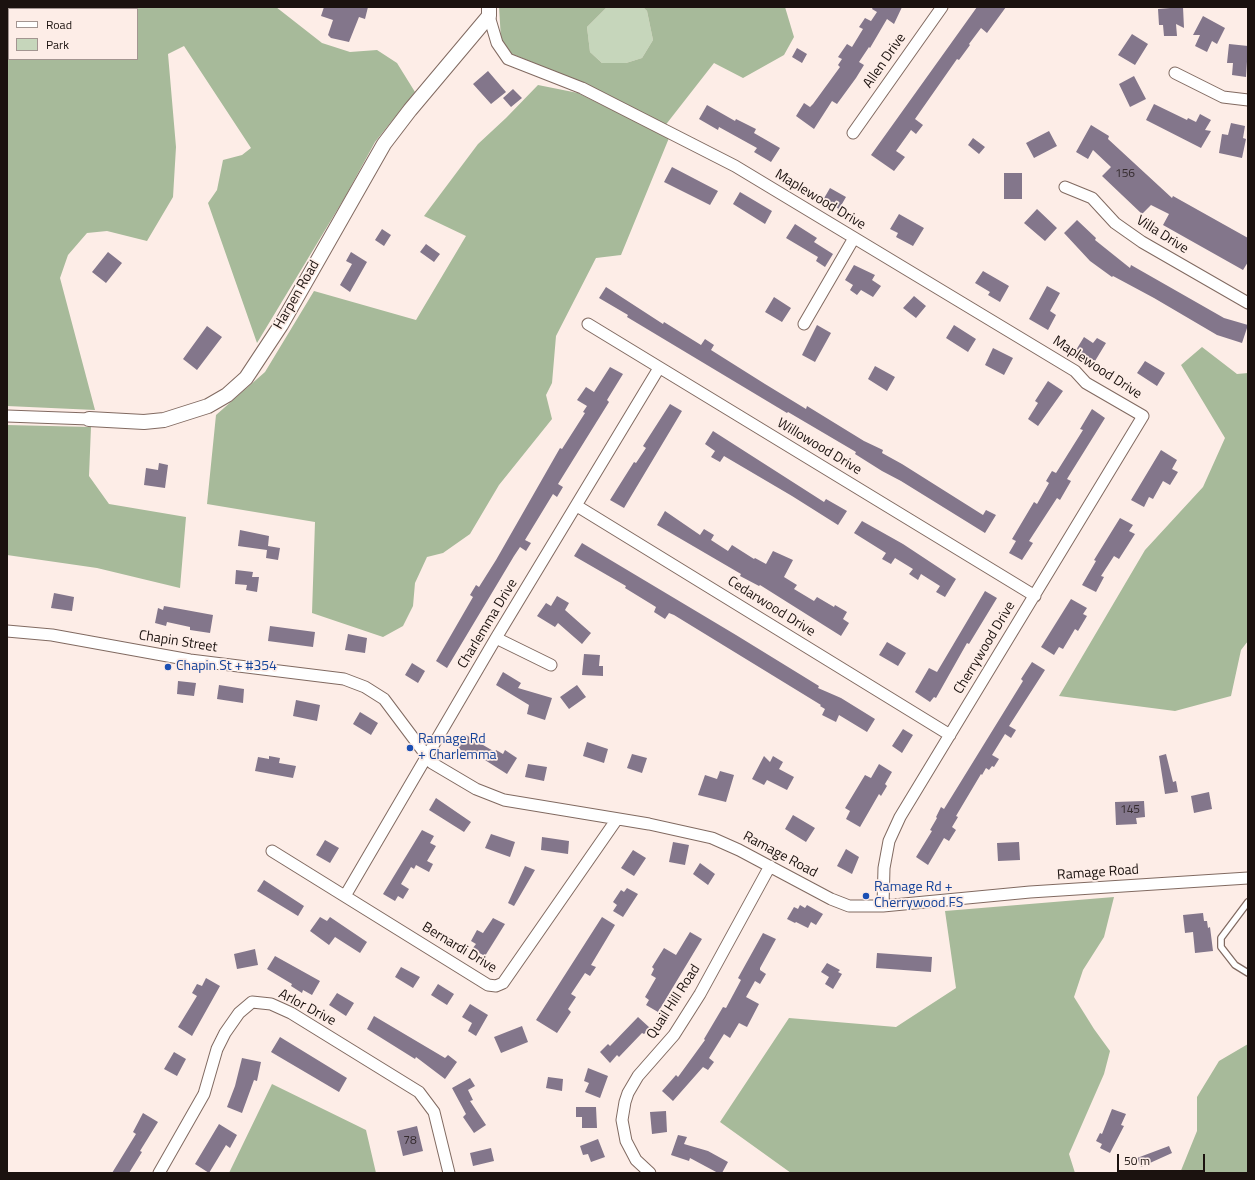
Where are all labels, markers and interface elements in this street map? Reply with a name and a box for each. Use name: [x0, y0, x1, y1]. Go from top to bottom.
legend: [8, 8, 138, 60]
text: Road: [46, 15, 72, 34]
street label: Allen Drive: [860, 30, 910, 92]
text: Park: [46, 35, 69, 54]
street label: Maplewood Drive: [772, 166, 868, 234]
house number: 156: [1115, 167, 1135, 181]
street label: Villa Drive: [1133, 212, 1191, 258]
street label: Harpen Road: [271, 258, 323, 332]
street label: Maplewood Drive: [1049, 333, 1145, 403]
street label: Willowood Drive: [774, 415, 864, 479]
street label: Cedarwood Drive: [724, 573, 818, 641]
street label: Charlemma Drive: [455, 576, 521, 672]
street label: Cherrywood Drive: [951, 599, 1019, 697]
street label: Chapin Street: [138, 628, 218, 656]
place label: Chapin St + #354: [176, 659, 277, 675]
marker: Chapin St + #354: [163, 662, 173, 672]
place label: Ramage Rd + Charlemma: [418, 732, 497, 764]
marker: Ramage Rd + Charlemma: [405, 743, 415, 753]
house number: 145: [1120, 803, 1140, 817]
street label: Ramage Road: [740, 828, 820, 882]
street label: Ramage Road: [1057, 862, 1139, 884]
place label: Ramage Rd + Cherrywood FS: [874, 880, 963, 912]
marker: Ramage Rd + Cherrywood FS: [861, 891, 871, 901]
street label: Bernardi Drive: [419, 919, 499, 977]
street label: Quail Hill Road: [644, 962, 704, 1042]
street label: Arlor Drive: [276, 986, 338, 1030]
house number: 78: [403, 1134, 417, 1148]
scale bar: [1119, 1146, 1207, 1172]
text: 50 m: [1124, 1151, 1150, 1170]

